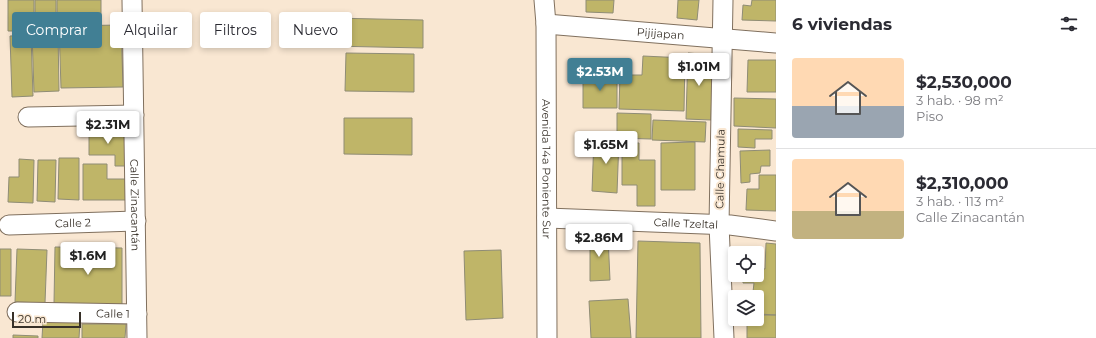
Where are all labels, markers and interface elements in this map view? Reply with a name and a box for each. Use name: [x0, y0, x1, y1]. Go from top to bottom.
chip: Comprar: [12, 12, 102, 48]
chip: Alquilar: [110, 12, 192, 48]
chip: Filtros: [200, 12, 271, 48]
chip: Nuevo: [279, 12, 352, 48]
icon: filters: [1058, 13, 1080, 35]
text: 6 viviendas: [792, 14, 892, 34]
street label: Pijijapan: [636, 25, 685, 42]
pin: $1.01M: [666, 53, 732, 87]
pin: $2.53M: [567, 58, 633, 92]
text: $1.01M: [678, 58, 720, 74]
text: $2.53M: [576, 63, 624, 79]
text: $2,530,000: [916, 72, 1012, 92]
icon: home: [824, 74, 872, 122]
text: 3 hab. · 98 m²: [916, 92, 1004, 108]
street label: Avenida 14a Poniente Sur: [539, 99, 554, 239]
text: Piso: [916, 108, 943, 124]
pin: $2.31M: [75, 111, 141, 145]
text: $2.31M: [86, 116, 130, 132]
street label: Calle Chamula: [712, 129, 728, 209]
pin: $1.65M: [573, 131, 639, 165]
text: $1.65M: [584, 136, 628, 152]
street label: Calle Zinacantán: [127, 159, 143, 251]
text: $2,310,000: [916, 173, 1009, 193]
icon: home: [824, 175, 872, 223]
text: 3 hab. · 113 m²: [916, 193, 1004, 209]
text: Calle Zinacantán: [916, 209, 1025, 225]
street label: Calle 2: [55, 215, 91, 231]
street label: Calle Tzeltal: [653, 215, 718, 232]
pin: $2.86M: [566, 224, 632, 258]
text: $2.86M: [575, 229, 623, 245]
pin: $1.6M: [60, 242, 116, 276]
map controls: [728, 246, 764, 326]
button: locate: [728, 246, 764, 282]
text: $1.6M: [69, 247, 107, 263]
button: layers: [728, 290, 764, 326]
street label: Calle 1: [96, 306, 130, 321]
scale bar: [12, 310, 81, 329]
text: 20 m: [18, 312, 46, 326]

